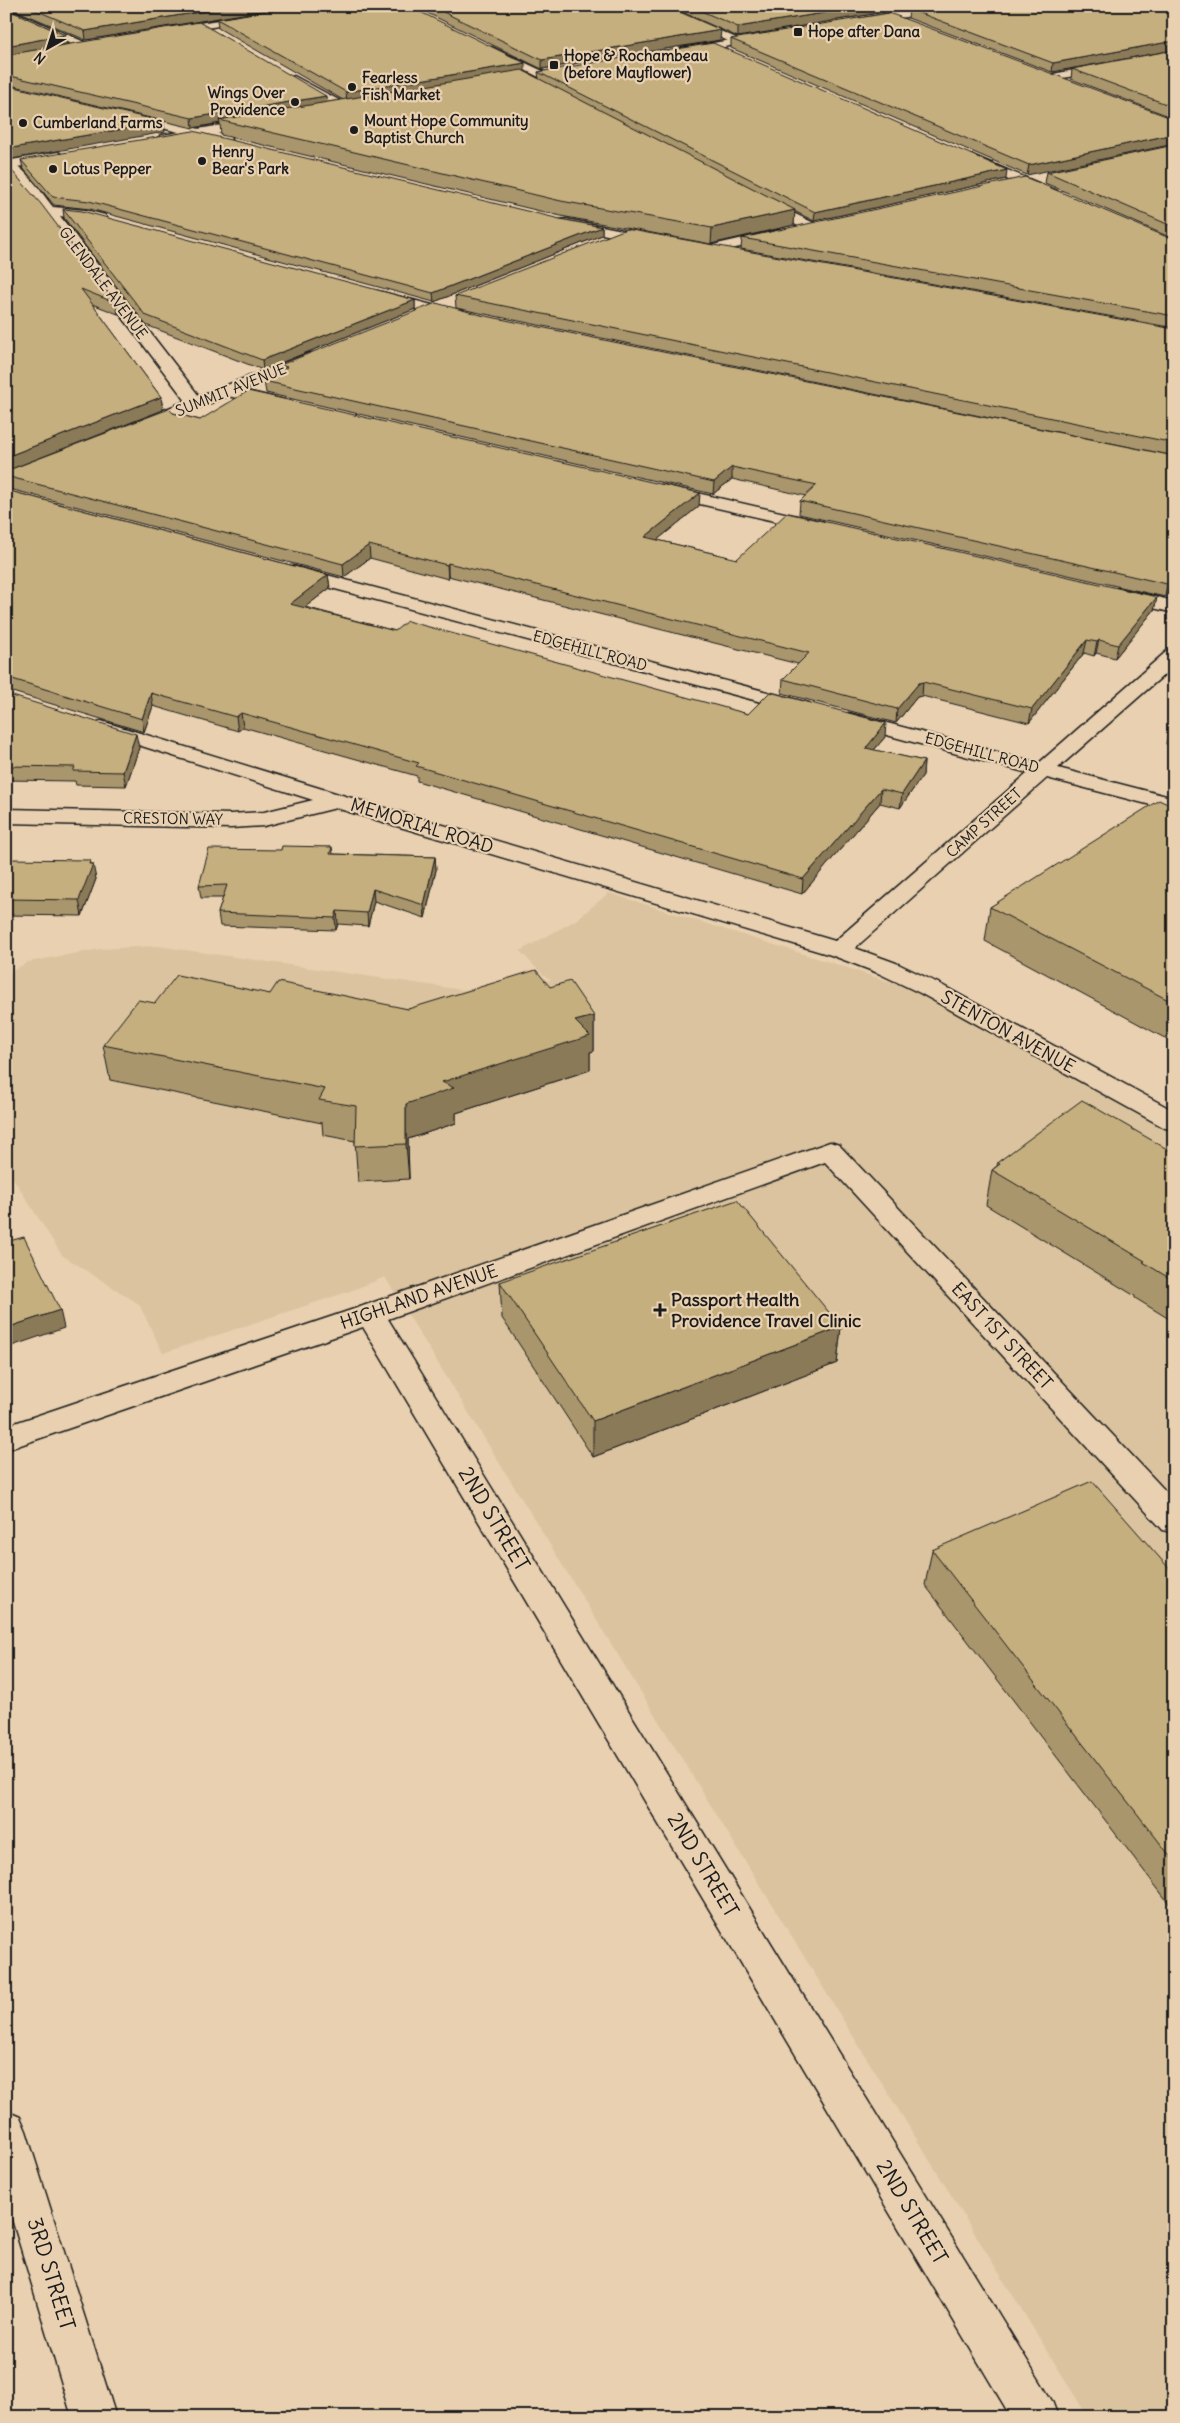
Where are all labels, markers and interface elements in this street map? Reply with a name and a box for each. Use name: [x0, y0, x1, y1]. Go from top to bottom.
north arrow: [22, 22, 72, 72]
place label: Hope after Dana: [808, 22, 920, 42]
marker: Hope after Dana: [792, 26, 804, 38]
place label: Hope & Rochambeau (before Mayflower): [564, 46, 708, 83]
text: N: [30, 48, 49, 68]
marker: Hope & Rochambeau (before Mayflower): [548, 59, 560, 71]
place label: Fearless Fish Market: [362, 68, 441, 104]
marker: Fearless Fish Market: [346, 81, 358, 93]
place label: Wings Over Providence: [207, 83, 286, 119]
marker: Wings Over Providence: [289, 96, 301, 108]
place label: Mount Hope Community Baptist Church: [364, 111, 529, 148]
place label: Cumberland Farms: [33, 113, 163, 132]
marker: Cumberland Farms: [17, 117, 29, 129]
marker: Mount Hope Community Baptist Church: [348, 124, 360, 136]
place label: Henry Bear's Park: [212, 142, 289, 178]
marker: Henry Bear's Park: [196, 155, 208, 167]
place label: Lotus Pepper: [63, 159, 152, 179]
marker: Lotus Pepper: [47, 163, 59, 175]
street label: GLENDALE AVENUE: [55, 223, 152, 343]
street label: SUMMIT AVENUE: [173, 359, 289, 420]
street label: EDGEHILL ROAD: [531, 626, 649, 675]
street label: EDGEHILL ROAD: [923, 728, 1041, 777]
street label: CAMP STREET: [942, 784, 1026, 862]
street label: MEMORIAL ROAD: [348, 793, 496, 858]
street label: CRESTON WAY: [123, 808, 224, 829]
street label: STENTON AVENUE: [937, 985, 1079, 1078]
street label: HIGHLAND AVENUE: [337, 1259, 501, 1334]
street label: EAST 1ST STREET: [947, 1277, 1058, 1394]
place label: Passport Health Providence Travel Clinic: [671, 1288, 861, 1332]
marker: Passport Health Providence Travel Clinic: [653, 1303, 667, 1317]
street label: 2ND STREET: [453, 1461, 536, 1576]
street label: 2ND STREET: [662, 1807, 745, 1922]
street label: 2ND STREET: [871, 2154, 954, 2269]
street label: 3RD STREET: [22, 2214, 81, 2334]

